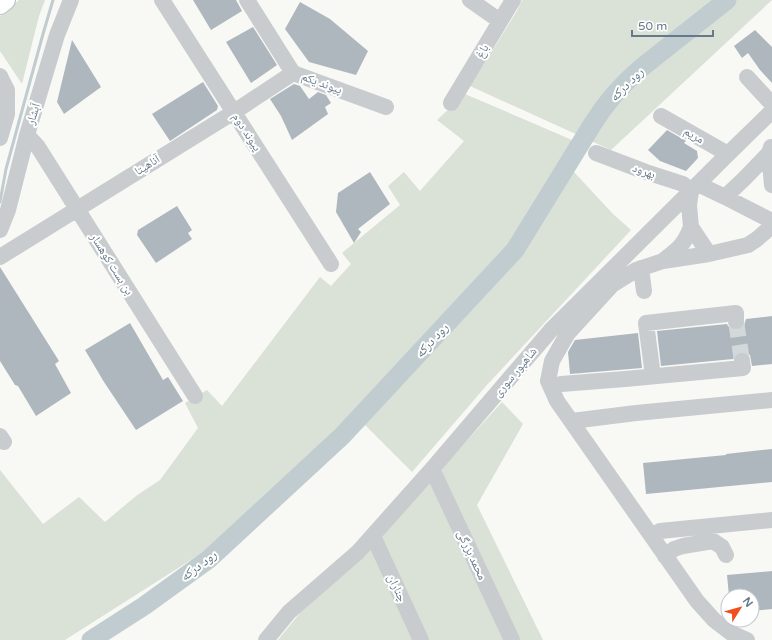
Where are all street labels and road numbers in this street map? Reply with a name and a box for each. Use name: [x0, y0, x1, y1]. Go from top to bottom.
street label: باغ: [472, 42, 492, 61]
street label: پیوند یکم: [299, 69, 345, 98]
street label: آبشار: [23, 101, 44, 128]
street label: پیوند دوم: [229, 110, 265, 155]
street label: مریم: [681, 124, 706, 147]
street label: آناهیتا: [132, 151, 163, 178]
street label: بهرود: [631, 161, 657, 182]
street label: بن بست کوهسار: [87, 230, 136, 298]
street label: شاهپور سوری: [490, 344, 540, 400]
street label: محمد بزرگی: [454, 528, 490, 582]
street label: چناران: [385, 572, 410, 604]

